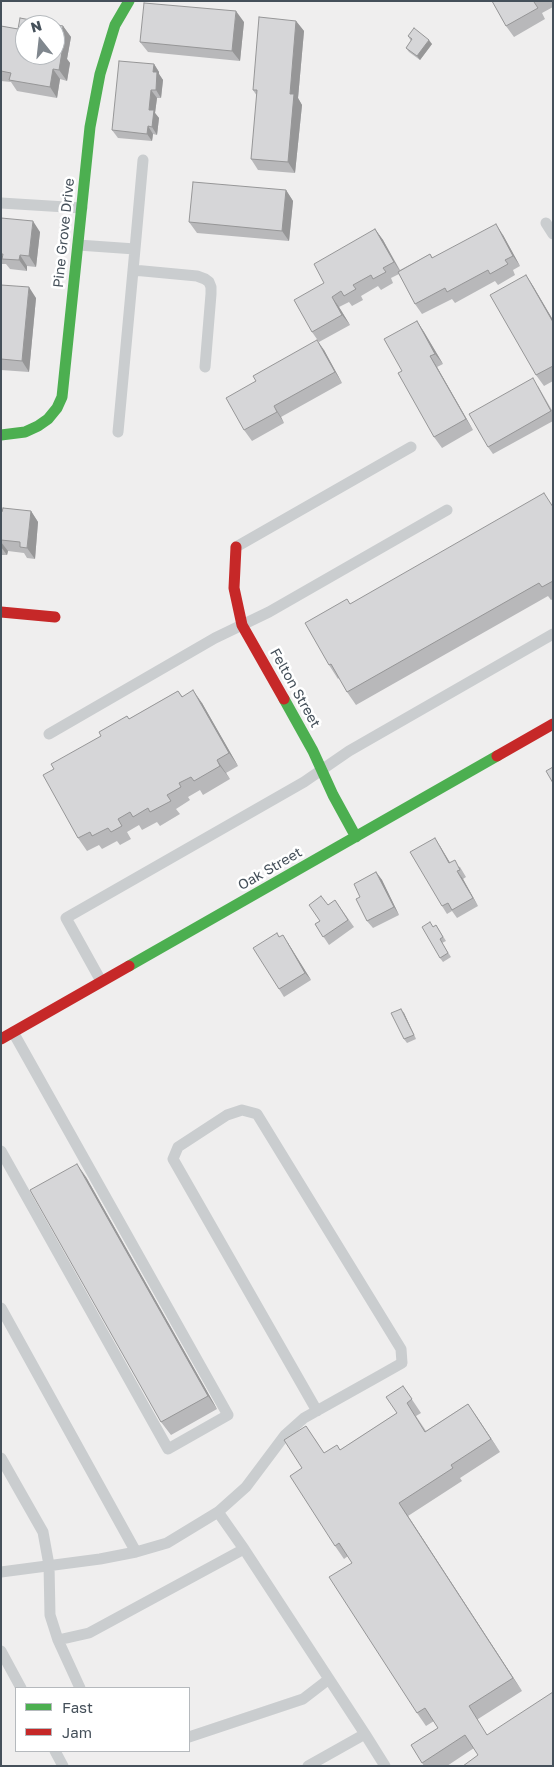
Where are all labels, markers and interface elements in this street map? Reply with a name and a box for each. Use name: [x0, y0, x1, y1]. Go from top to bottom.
north arrow: [15, 15, 65, 65]
text: N: [29, 16, 43, 36]
street label: Pine Grove Drive: [50, 177, 78, 289]
street label: Felton Street: [266, 645, 324, 731]
street label: Oak Street: [235, 844, 305, 894]
legend: [15, 1687, 190, 1752]
text: Fast: [62, 1698, 93, 1716]
text: Jam: [62, 1723, 92, 1741]

